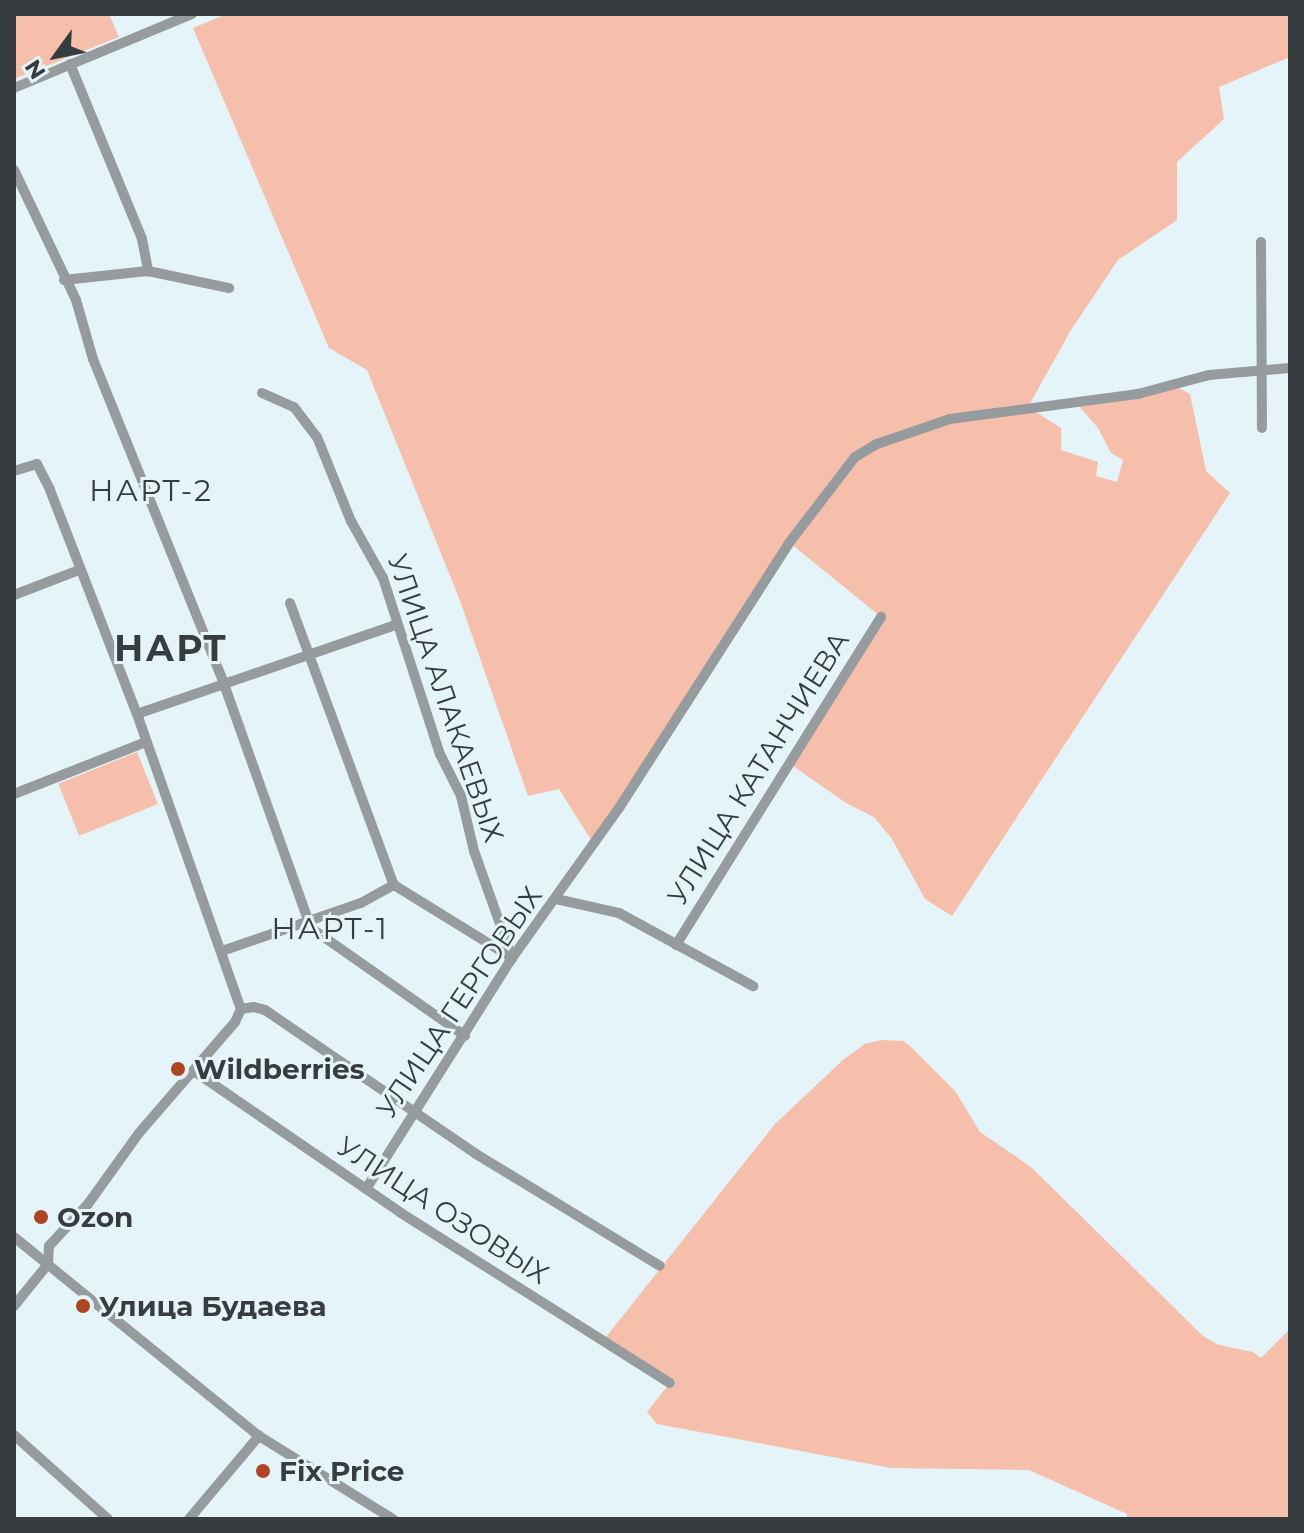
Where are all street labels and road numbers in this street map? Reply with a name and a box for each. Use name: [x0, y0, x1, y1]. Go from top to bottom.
street label: УЛИЦА АЛАКАЕВЫХ: [381, 550, 511, 846]
street label: УЛИЦА КАТАНЧИЕВА: [660, 625, 856, 911]
street label: УЛИЦА ГЕРГОВЫХ: [369, 880, 549, 1124]
street label: УЛИЦА ОЗОВЫХ: [331, 1129, 555, 1291]

